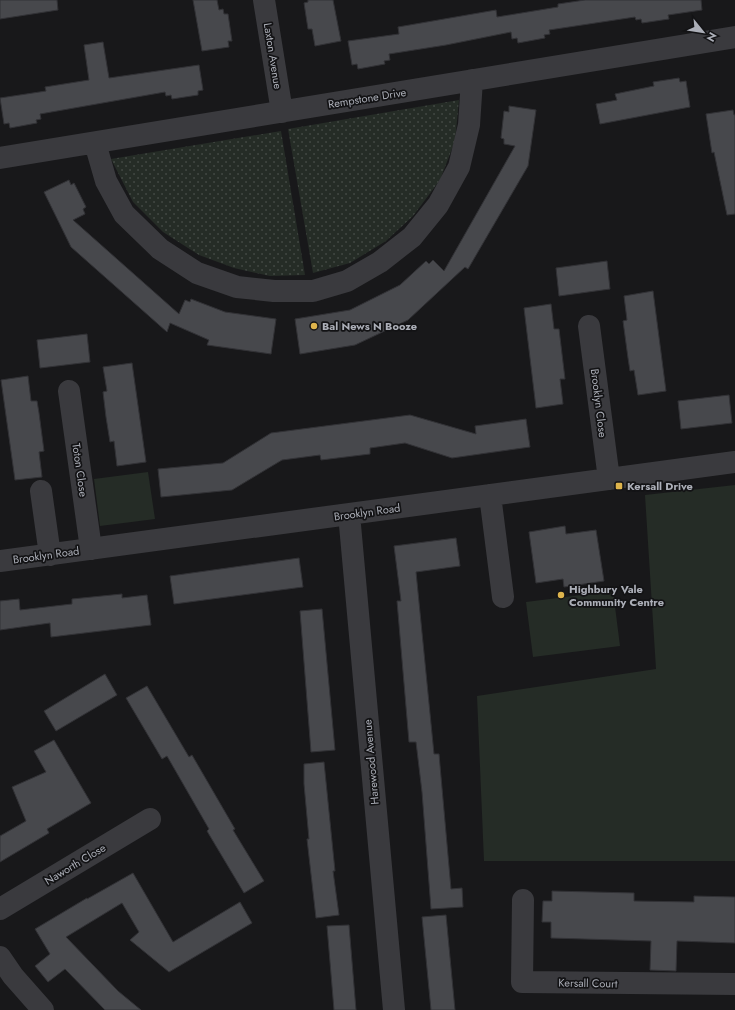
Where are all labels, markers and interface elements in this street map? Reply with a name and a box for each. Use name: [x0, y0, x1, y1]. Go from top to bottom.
north arrow: [683, 12, 723, 52]
street label: Laxton Avenue: [260, 22, 286, 91]
text: N: [703, 29, 721, 45]
street label: Rempstone Drive: [327, 84, 408, 112]
place label: Bal News N Booze: [322, 318, 417, 334]
marker: Bal News N Booze: [309, 321, 319, 331]
street label: Brooklyn Close: [587, 368, 611, 439]
street label: Toton Close: [68, 442, 92, 498]
place label: Kersall Drive: [627, 478, 693, 494]
marker: Kersall Drive: [614, 481, 624, 491]
street label: Brooklyn Road: [333, 499, 401, 525]
street label: Brooklyn Road: [12, 542, 80, 568]
place label: Highbury Vale Community Centre: [569, 581, 664, 610]
marker: Highbury Vale Community Centre: [556, 590, 566, 600]
street label: Harewood Avenue: [359, 718, 383, 805]
street label: Naworth Close: [41, 839, 109, 889]
street label: Kersall Court: [558, 974, 618, 992]

